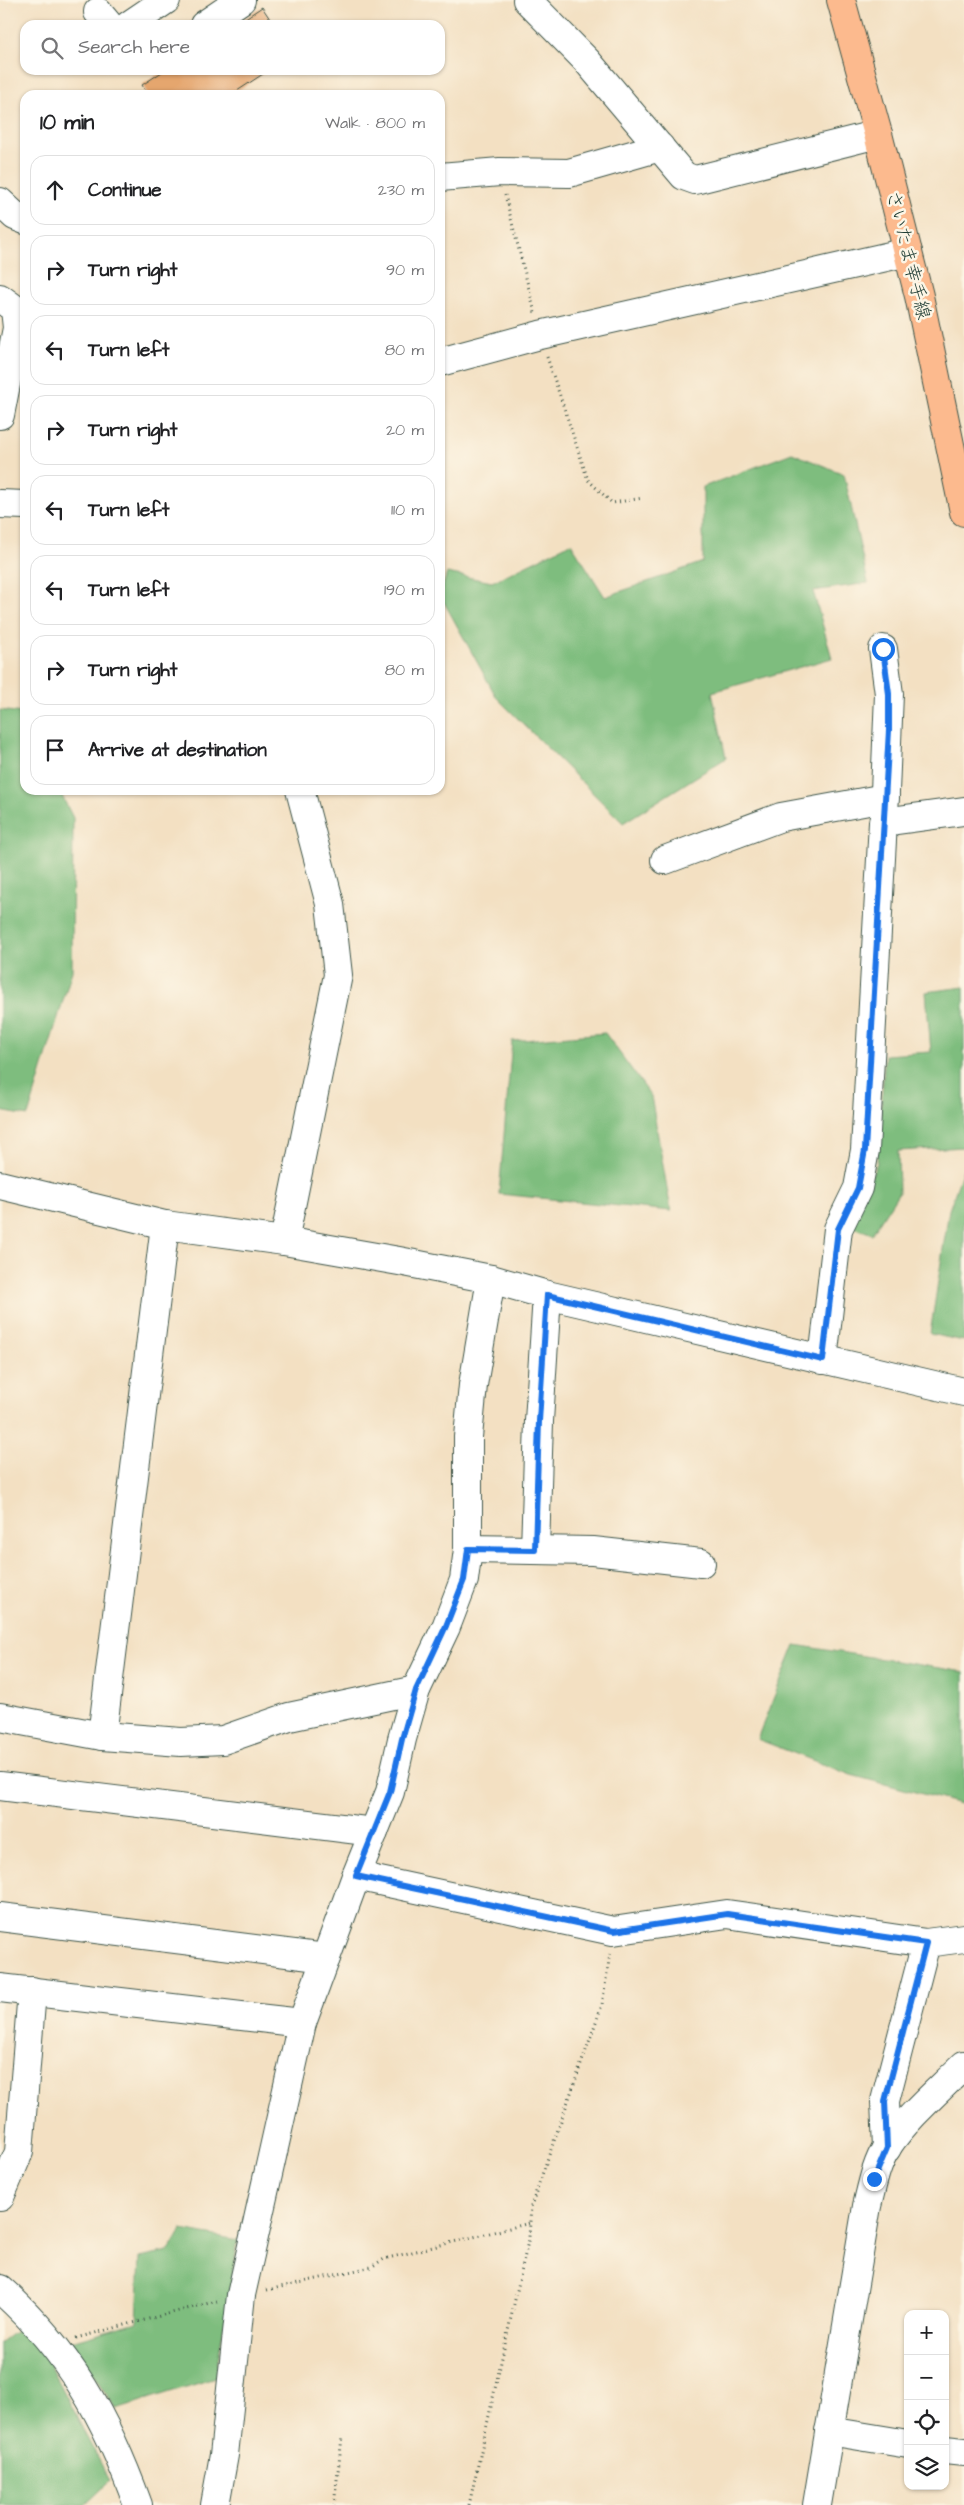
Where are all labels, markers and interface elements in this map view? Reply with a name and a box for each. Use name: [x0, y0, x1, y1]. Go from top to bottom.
search box: [20, 20, 445, 75]
icon: search: [38, 34, 66, 62]
text: Search here: [78, 34, 190, 61]
text: 10 min: [40, 108, 94, 137]
text: Walk · 800 m: [325, 112, 425, 134]
icon: ahead: [41, 176, 69, 204]
text: Continue: [88, 177, 162, 204]
text: 230 m: [378, 179, 424, 201]
street label: さいたま幸手線: [879, 188, 937, 322]
icon: right: [41, 256, 69, 284]
text: Turn right: [88, 257, 177, 284]
text: 90 m: [386, 259, 424, 281]
icon: left: [41, 336, 69, 364]
text: Turn left: [88, 337, 169, 364]
text: 80 m: [385, 339, 424, 361]
icon: right: [41, 416, 69, 444]
text: Turn right: [88, 417, 177, 444]
text: 20 m: [386, 419, 424, 441]
icon: left: [41, 496, 69, 524]
text: Turn left: [88, 497, 169, 524]
text: 110 m: [391, 499, 424, 521]
icon: left: [41, 576, 69, 604]
text: Turn left: [88, 577, 169, 604]
text: 190 m: [384, 579, 424, 601]
route start: [872, 638, 895, 661]
icon: right: [41, 656, 69, 684]
text: Turn right: [88, 657, 177, 684]
text: 80 m: [385, 659, 424, 681]
icon: arrive: [41, 736, 69, 764]
text: Arrive at destination: [88, 737, 267, 764]
route end: [863, 2168, 886, 2191]
map controls: [904, 2310, 949, 2490]
button: +: [904, 2310, 949, 2355]
button: −: [904, 2355, 949, 2400]
button: locate: [904, 2400, 949, 2445]
button: layers: [904, 2445, 949, 2490]

